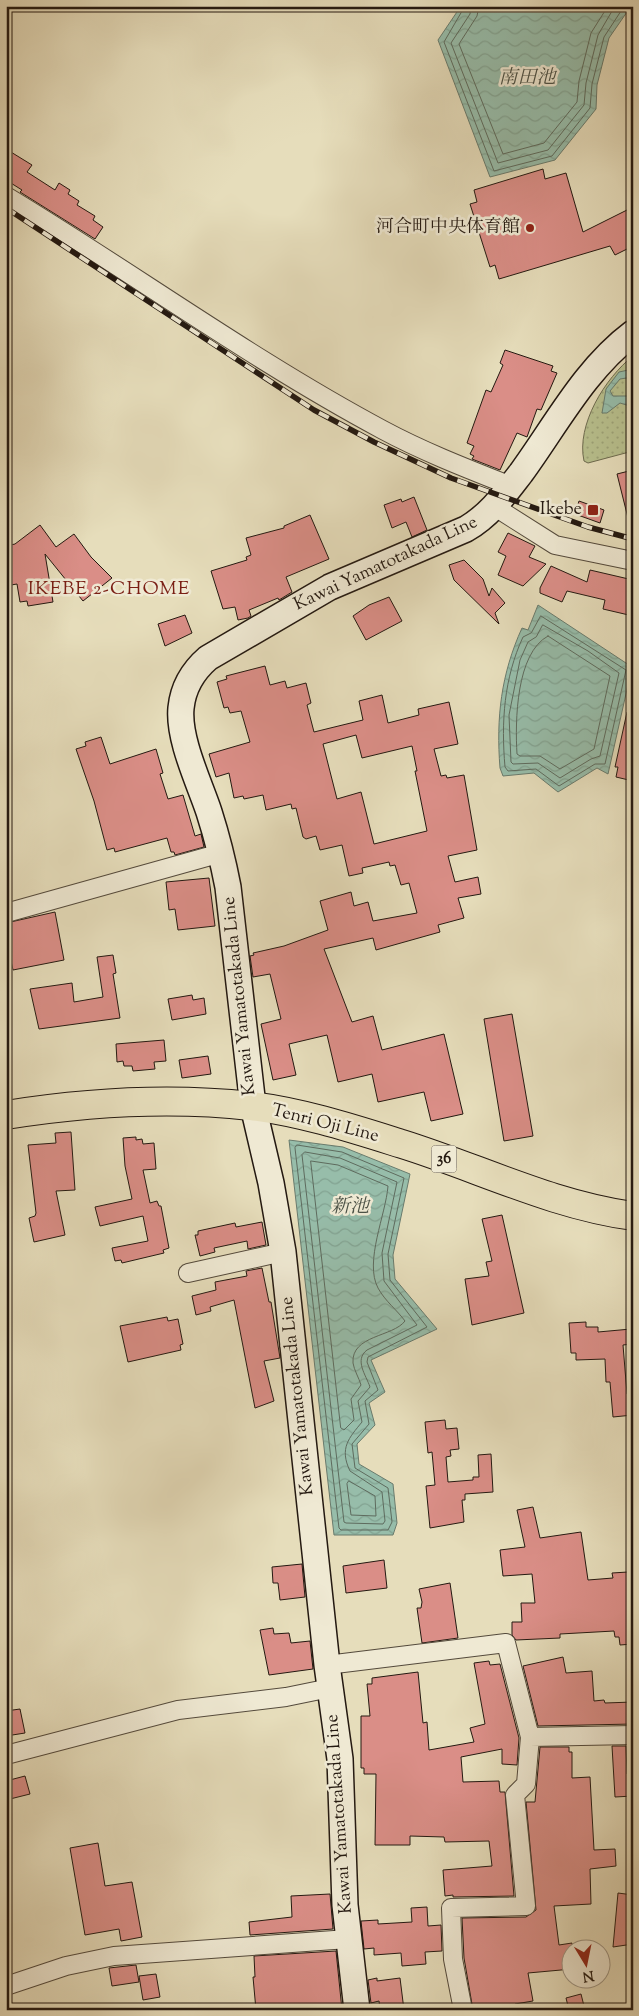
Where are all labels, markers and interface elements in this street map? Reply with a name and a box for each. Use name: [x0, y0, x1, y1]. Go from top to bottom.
water label: 南田池: [498, 65, 557, 92]
place label: 河合町中央体育館: [376, 215, 520, 241]
marker: 河合町中央体育館: [524, 222, 536, 234]
place label: Ikebe: [540, 497, 582, 523]
marker: Ikebe: [586, 503, 600, 517]
street label: Kawai Yamatotakada Line: [290, 510, 482, 618]
district label: IKEBE 2-CHOME: [28, 576, 190, 603]
street label: Kawai Yamatotakada Line: [217, 895, 263, 1097]
street label: Tenri Oji Line: [269, 1098, 381, 1150]
road number: 36: [432, 1146, 456, 1172]
water label: 新池: [331, 1194, 371, 1221]
street label: Kawai Yamatotakada Line: [275, 1295, 321, 1497]
street label: Kawai Yamatotakada Line: [320, 1713, 360, 1915]
north arrow: [562, 1938, 612, 1988]
text: N: [581, 1964, 595, 1986]

